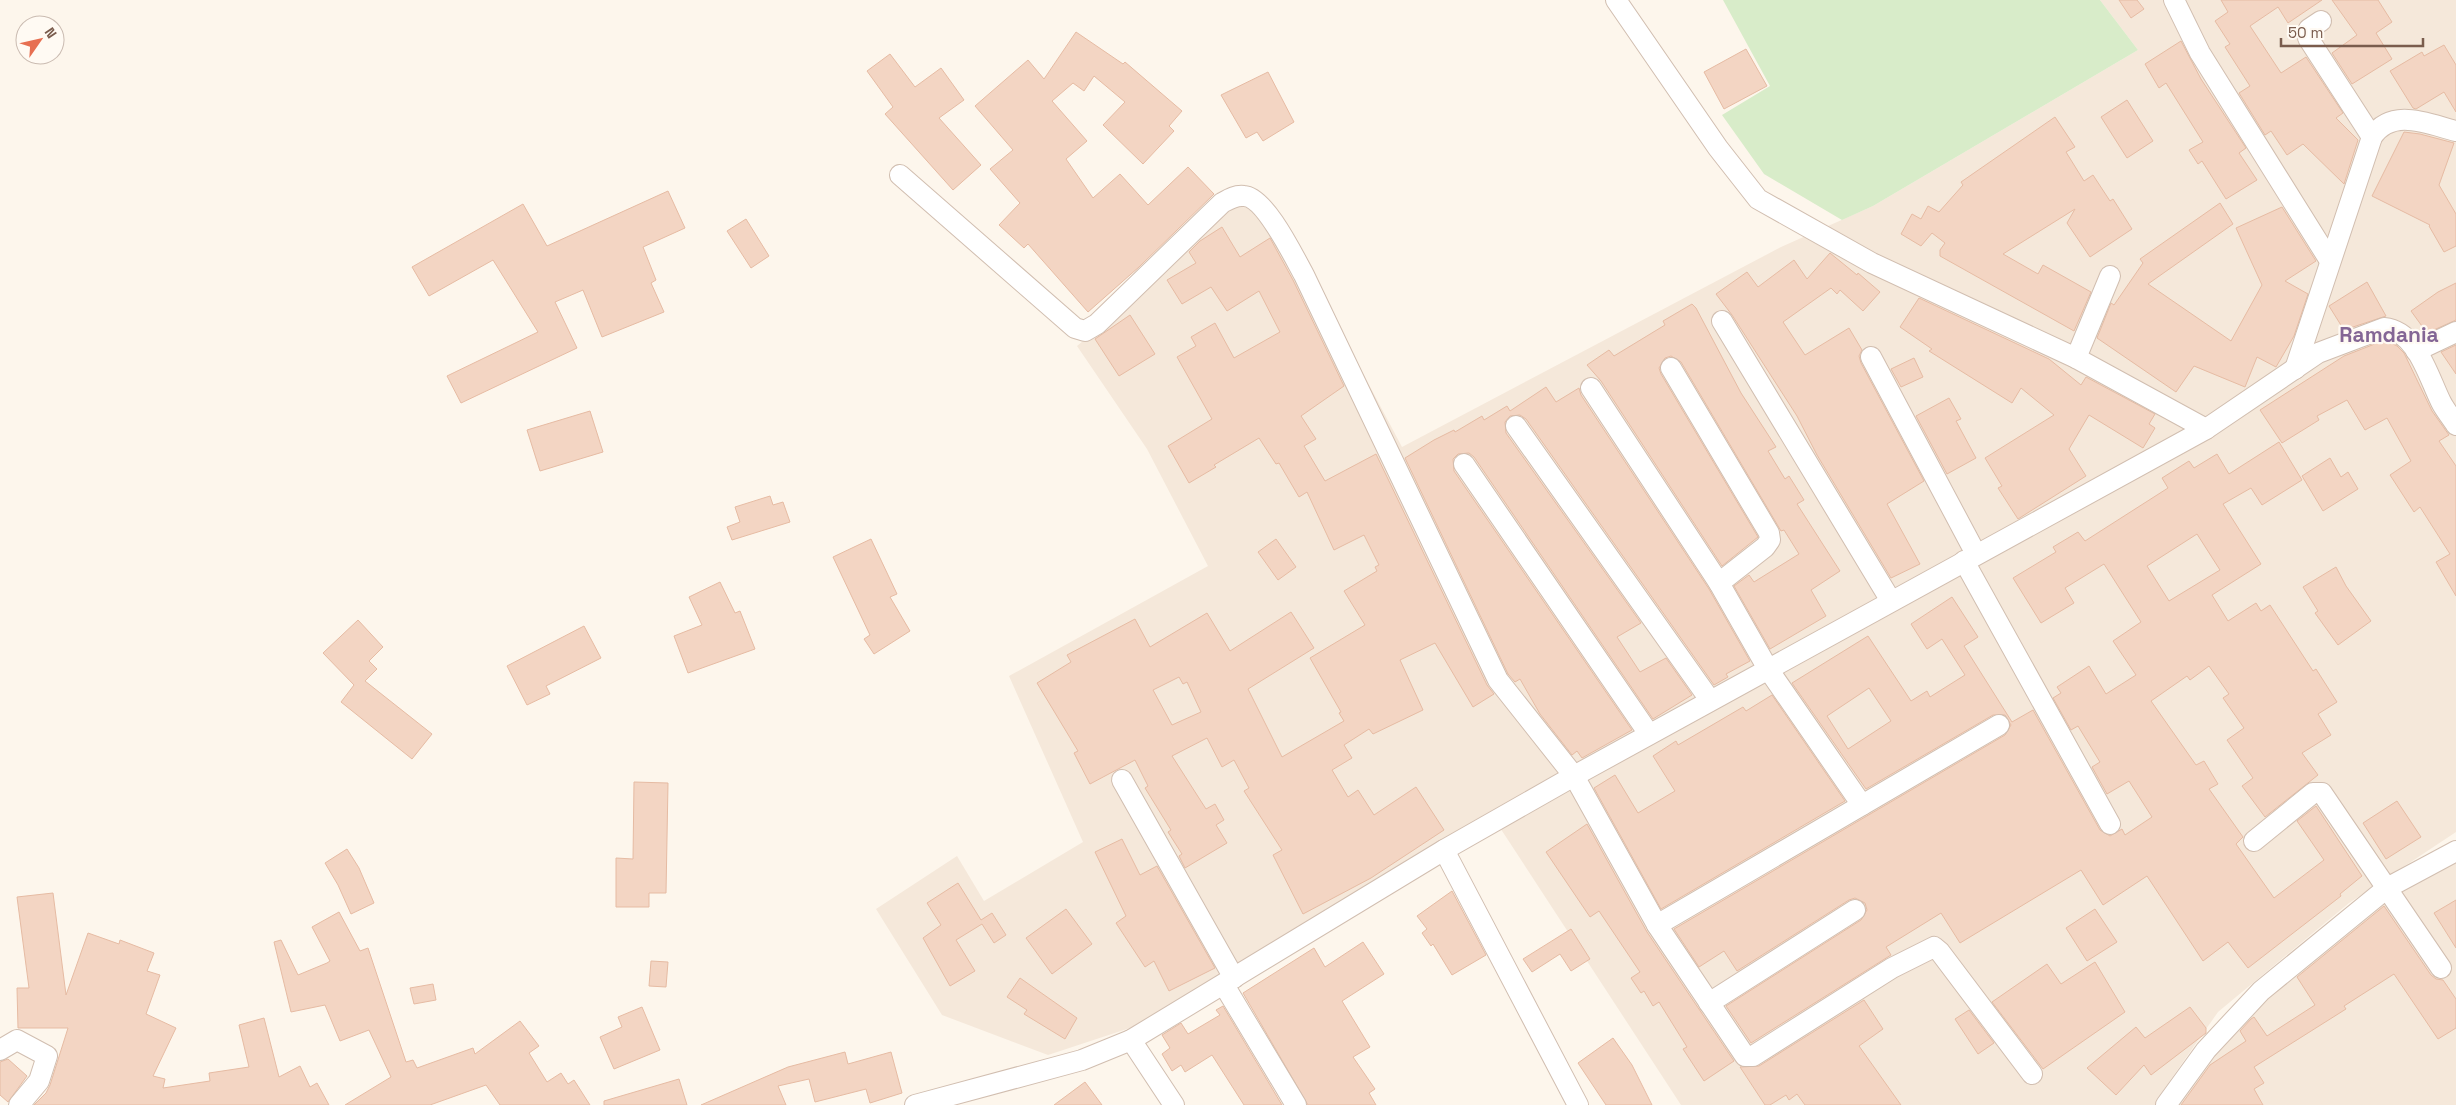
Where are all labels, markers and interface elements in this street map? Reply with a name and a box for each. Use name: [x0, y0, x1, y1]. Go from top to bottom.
north arrow: [15, 15, 65, 65]
scale bar: [2281, 15, 2424, 47]
text: 50 m: [2288, 23, 2323, 42]
text: N: [41, 24, 61, 42]
district label: Ramdania: [2339, 321, 2439, 348]

